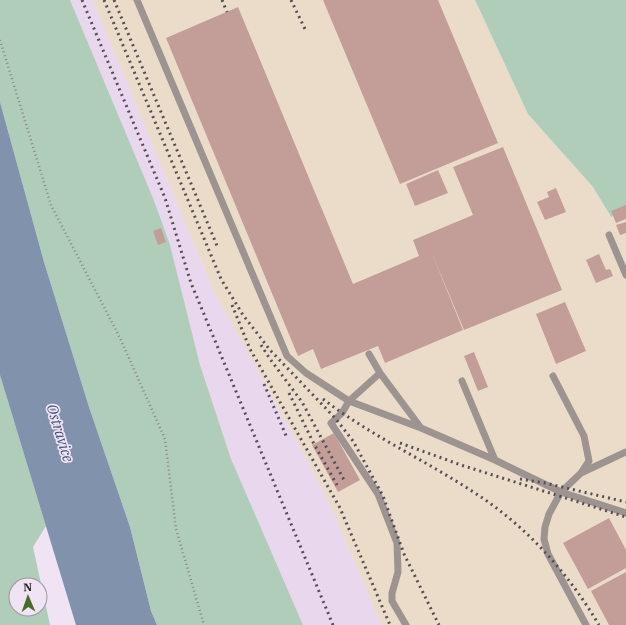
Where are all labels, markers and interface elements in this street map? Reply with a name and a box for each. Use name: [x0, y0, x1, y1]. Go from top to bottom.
water label: Ostravice: [43, 402, 78, 464]
north arrow: [8, 577, 48, 617]
text: N: [23, 580, 33, 594]

